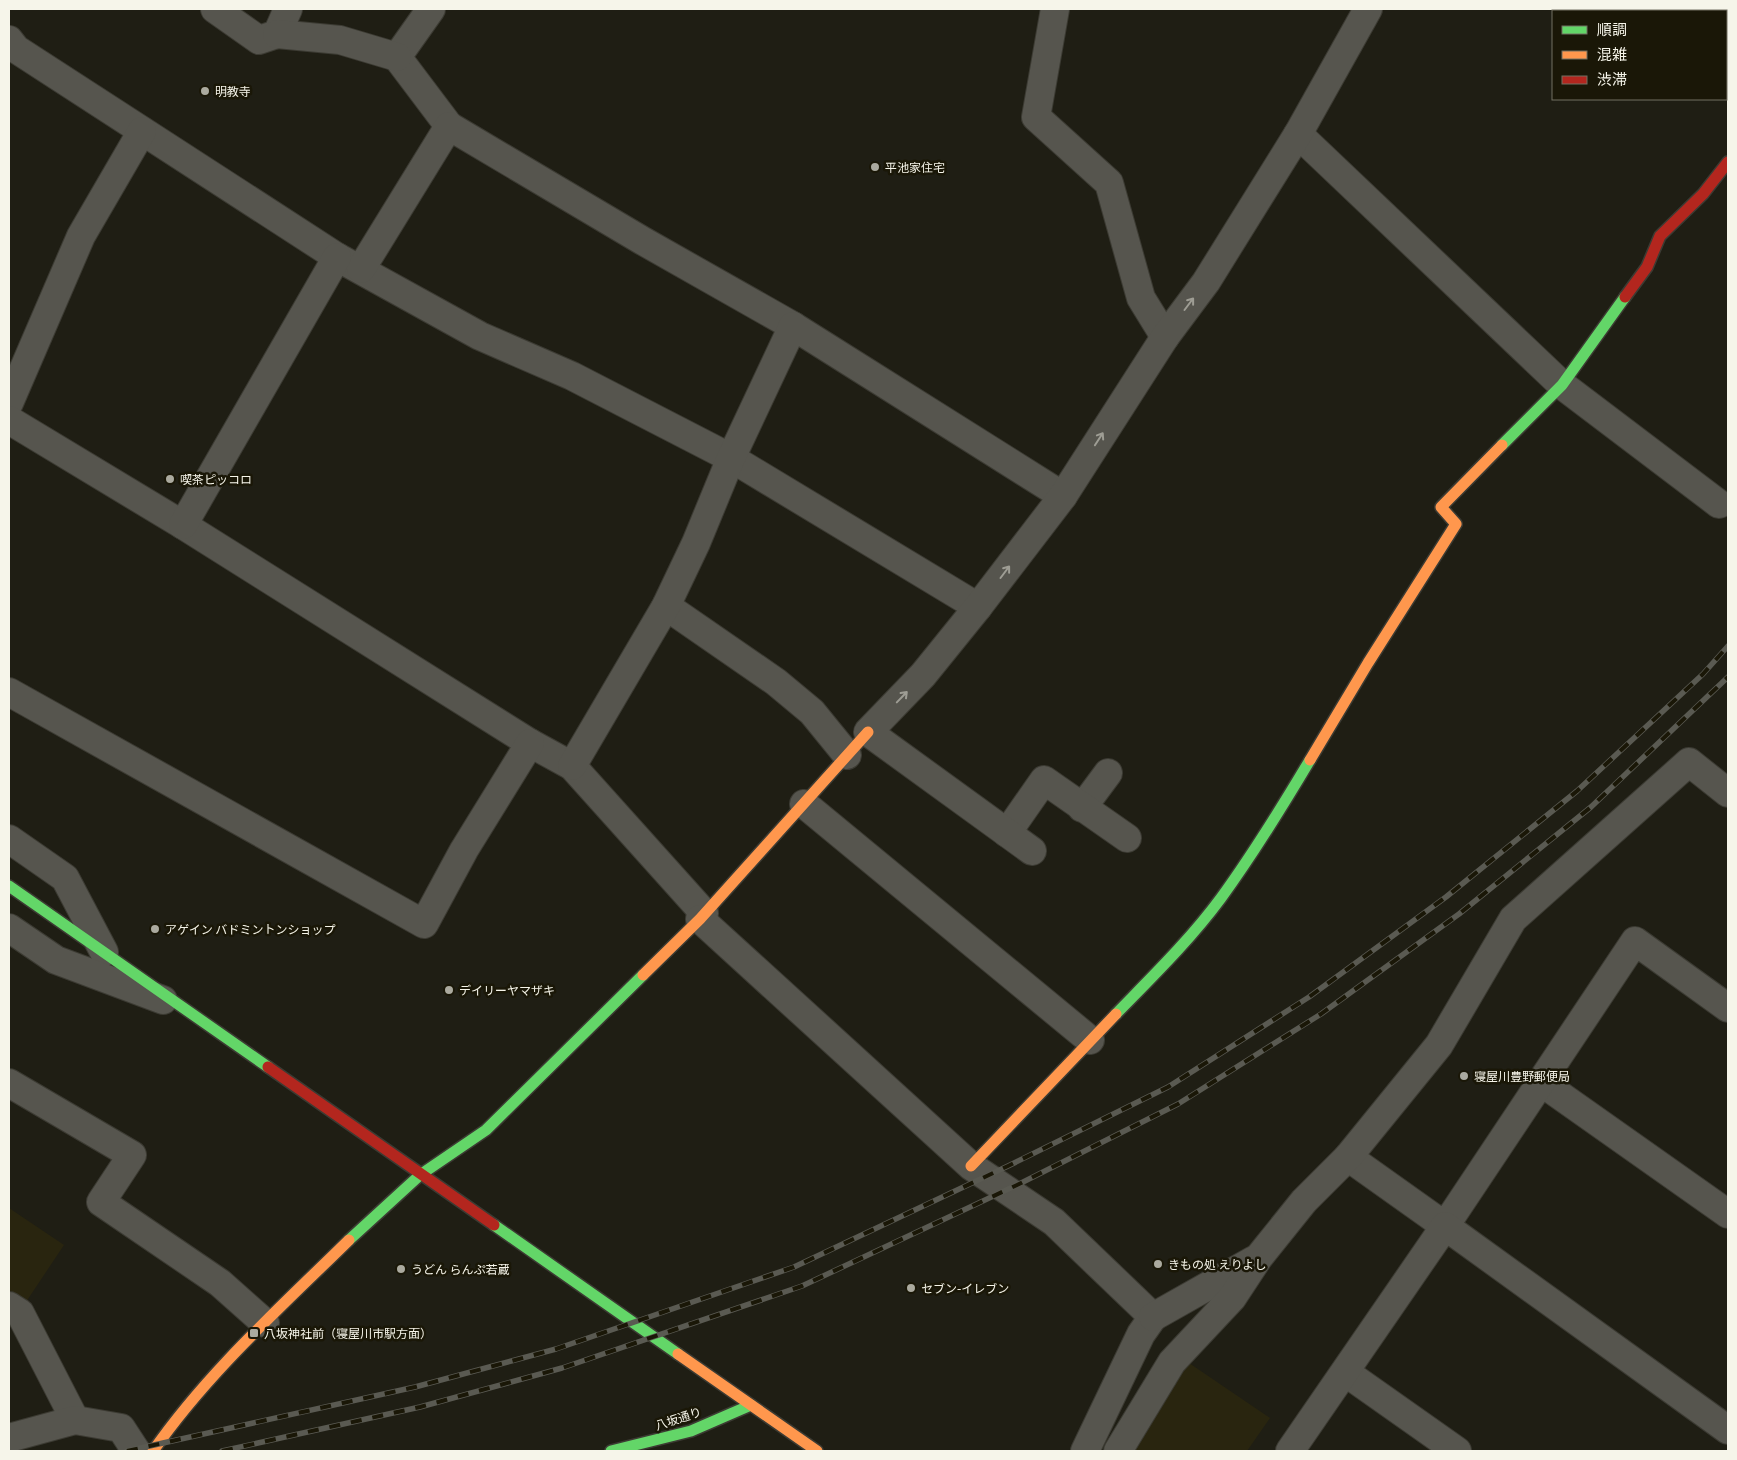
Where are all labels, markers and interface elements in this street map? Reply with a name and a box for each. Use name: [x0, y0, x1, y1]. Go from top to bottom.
legend: [1552, 10, 1727, 100]
text: 順調: [1597, 17, 1627, 40]
text: 混雑: [1597, 42, 1627, 65]
text: 渋滞: [1597, 67, 1627, 90]
place label: 明教寺: [215, 82, 251, 100]
marker: 明教寺: [199, 85, 211, 97]
place label: 平池家住宅: [885, 158, 945, 176]
marker: 平池家住宅: [869, 161, 881, 173]
one-way arrow: [1184, 297, 1194, 311]
one-way arrow: [1094, 433, 1104, 447]
place label: 喫茶ピッコロ: [180, 470, 252, 488]
marker: 喫茶ピッコロ: [164, 473, 176, 485]
one-way arrow: [999, 566, 1010, 579]
one-way arrow: [895, 691, 908, 703]
place label: アゲイン バドミントンショップ: [165, 920, 336, 938]
marker: アゲイン バドミントンショップ: [149, 923, 161, 935]
place label: デイリーヤマザキ: [459, 981, 555, 999]
marker: デイリーヤマザキ: [443, 984, 455, 996]
place label: 寝屋川豊野郵便局: [1474, 1067, 1570, 1085]
marker: 寝屋川豊野郵便局: [1458, 1070, 1470, 1082]
place label: きもの処 えりよし: [1168, 1255, 1266, 1273]
marker: きもの処 えりよし: [1152, 1258, 1164, 1270]
place label: うどん らんぷ若蔵: [411, 1260, 509, 1278]
marker: うどん らんぷ若蔵: [395, 1263, 407, 1275]
place label: セブン-イレブン: [921, 1279, 1009, 1297]
marker: セブン-イレブン: [905, 1282, 917, 1294]
place label: 八坂神社前（寝屋川市駅方面）: [264, 1324, 432, 1342]
marker: 八坂神社前（寝屋川市駅方面）: [248, 1327, 260, 1339]
street label: 八坂通り: [652, 1402, 704, 1434]

